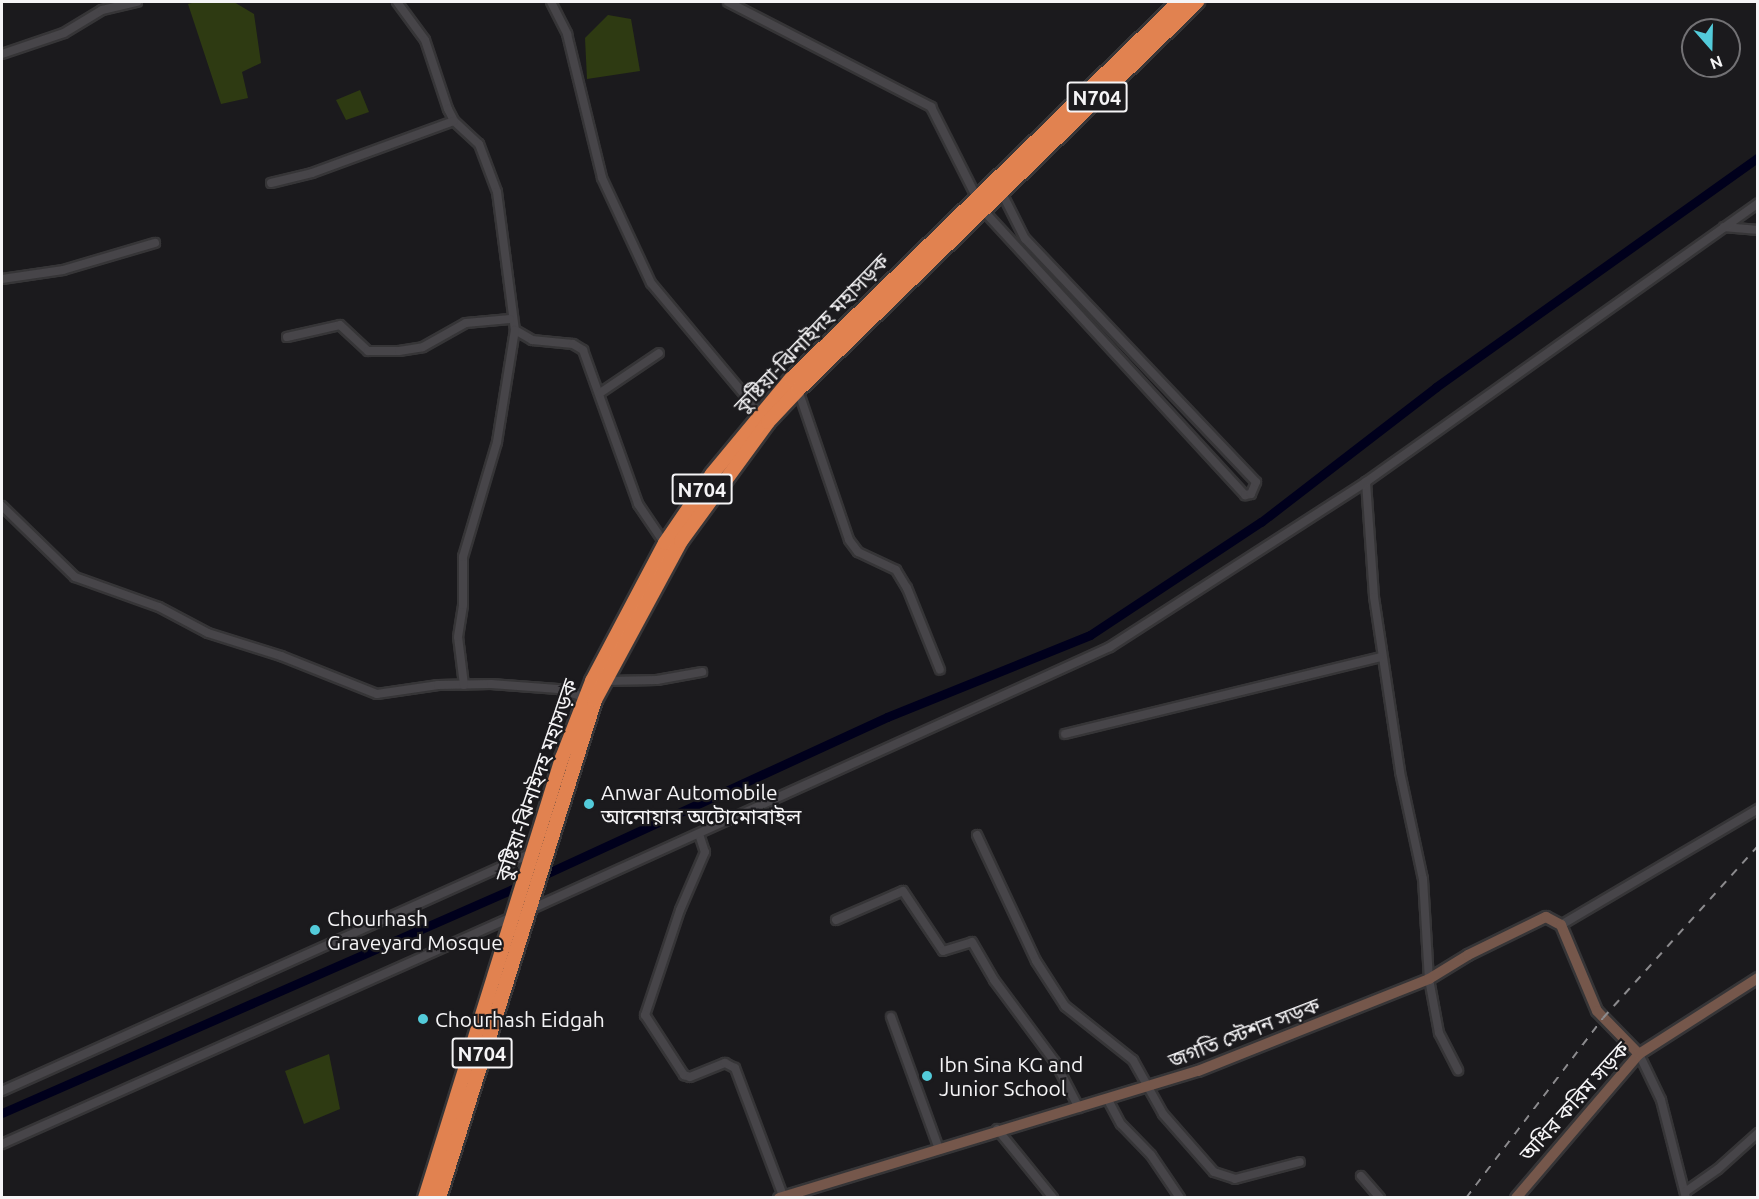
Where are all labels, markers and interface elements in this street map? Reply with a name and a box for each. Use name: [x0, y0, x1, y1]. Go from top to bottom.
north arrow: [1681, 18, 1741, 78]
text: N: [1708, 53, 1725, 74]
road number: N704: [1066, 80, 1128, 114]
street label: কুষ্টিয়া-ঝিনাইদহ মহাসড়ক: [728, 248, 894, 418]
road number: N704: [670, 472, 734, 506]
street label: কুষ্টিয়া-ঝিনাইদহ মহাসড়ক: [489, 675, 583, 885]
place label: Anwar Automobile আনোয়ার অটোমোবাইল: [601, 779, 801, 829]
marker: Anwar Automobile আনোয়ার অটোমোবাইল: [582, 797, 596, 811]
place label: Chourhash Graveyard Mosque: [327, 905, 503, 955]
marker: Chourhash Graveyard Mosque: [308, 923, 322, 937]
street label: জগতি স্টেশন সড়ক: [1165, 992, 1323, 1072]
place label: Chourhash Eidgah: [435, 1006, 605, 1032]
marker: Chourhash Eidgah: [416, 1012, 430, 1026]
road number: N704: [450, 1036, 514, 1070]
street label: অধির করিম সড়ক: [1514, 1036, 1634, 1166]
place label: Ibn Sina KG and Junior School: [939, 1051, 1083, 1101]
marker: Ibn Sina KG and Junior School: [920, 1069, 934, 1083]

